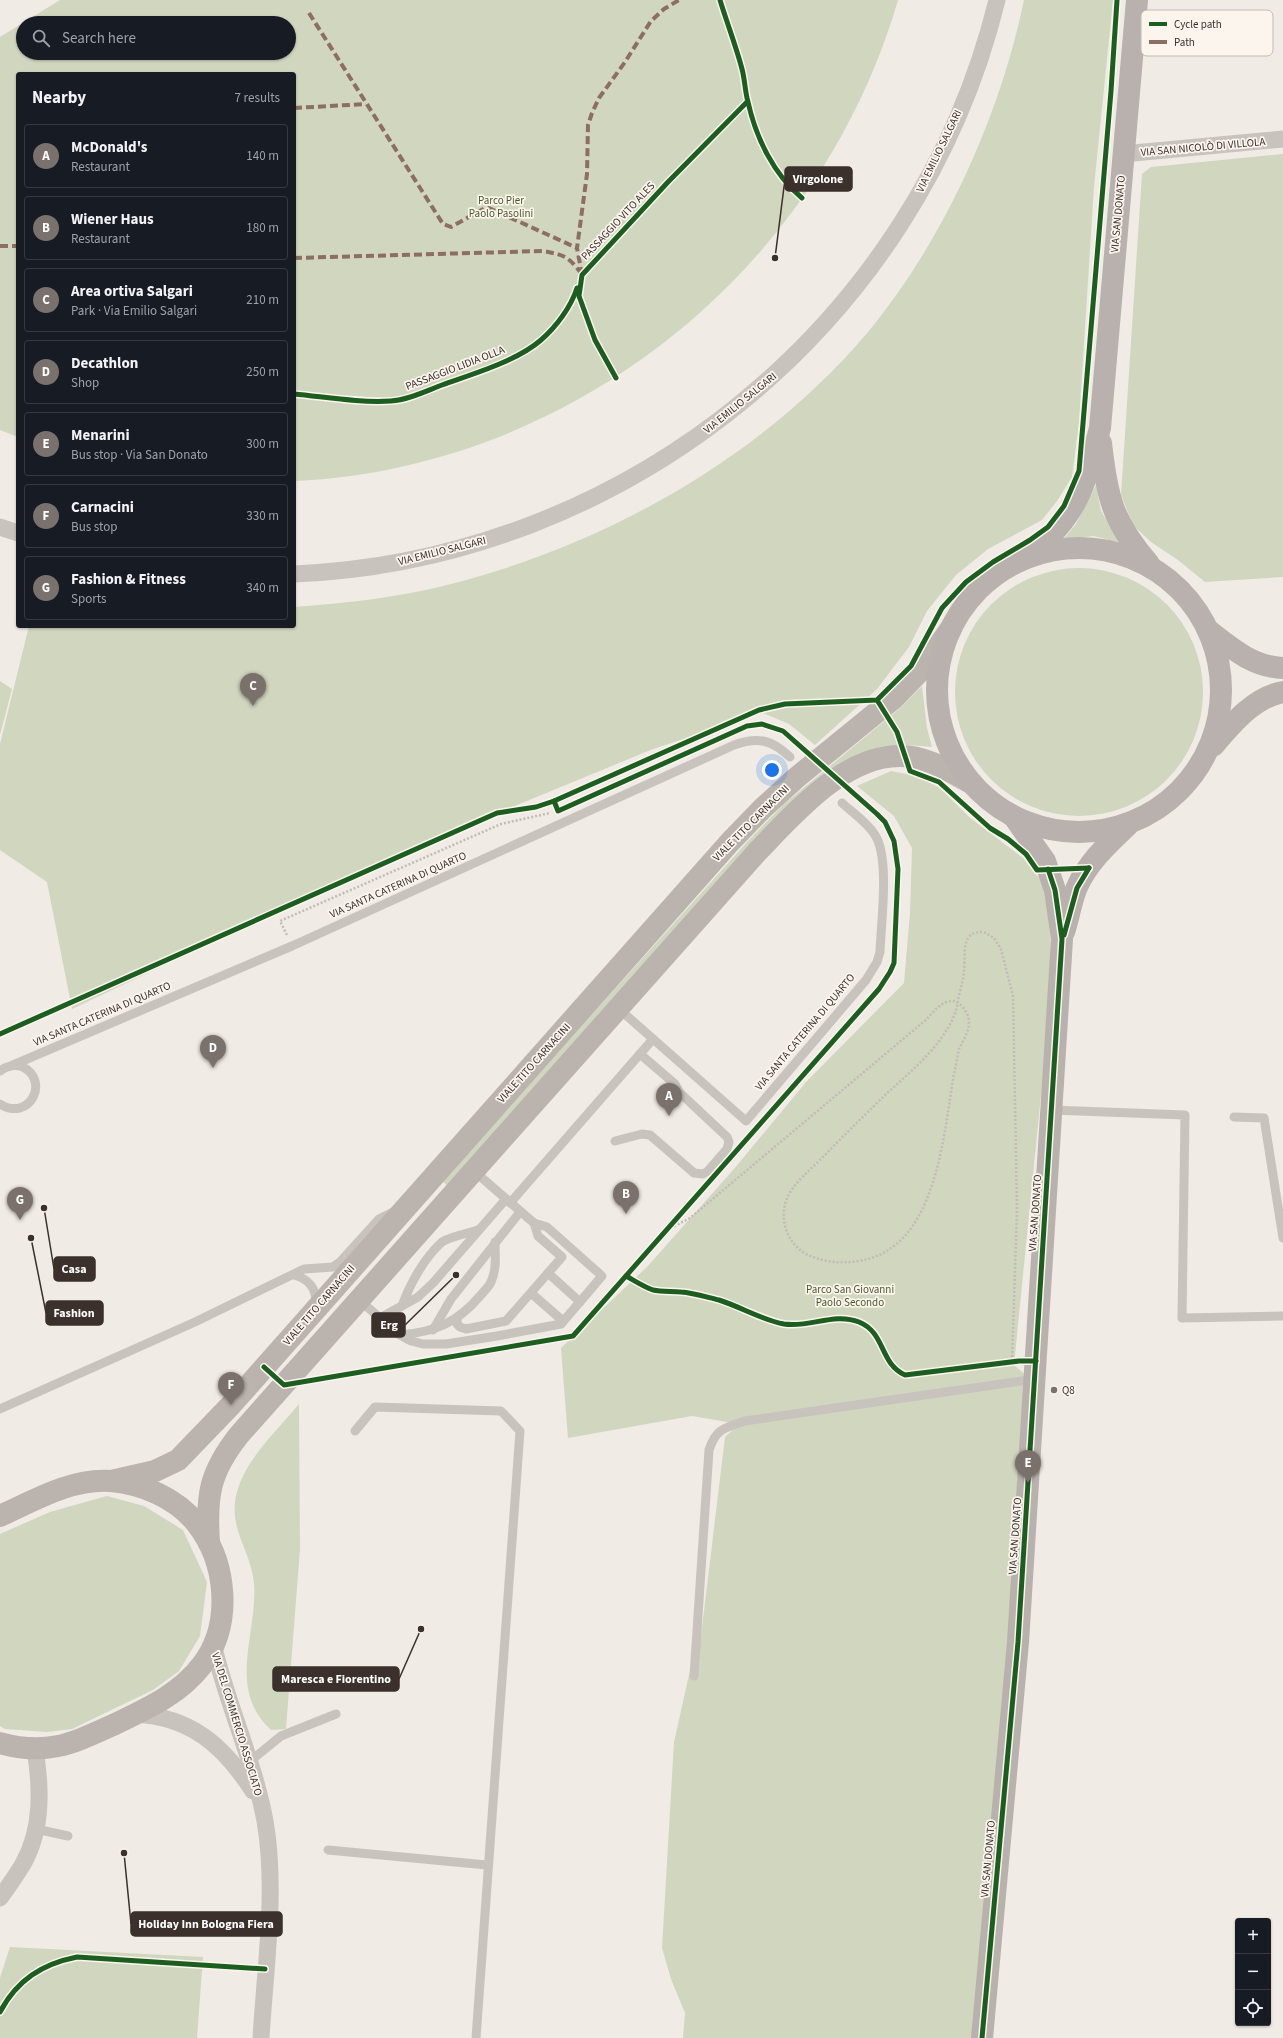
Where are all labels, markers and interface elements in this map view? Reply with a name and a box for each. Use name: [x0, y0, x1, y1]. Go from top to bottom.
legend: [1141, 10, 1273, 56]
search box: [16, 16, 296, 60]
text: Cycle path: [1174, 17, 1222, 32]
icon: search: [30, 27, 52, 49]
text: Search here: [62, 28, 136, 49]
text: Path: [1174, 35, 1195, 50]
text: Nearby: [32, 86, 86, 110]
text: 7 results: [235, 89, 280, 107]
street label: VIA EMILIO SALGARI: [913, 107, 965, 195]
street label: VIA SAN NICOLÒ DI VILLOLA: [1140, 134, 1266, 160]
text: McDonald's: [71, 137, 148, 158]
text: A: [42, 147, 50, 165]
text: 140 m: [246, 147, 279, 165]
text: Restaurant: [71, 158, 130, 176]
callout: Virgolone: [785, 167, 852, 191]
text: Virgolone: [792, 171, 843, 188]
street label: VIA SAN DONATO: [1107, 175, 1129, 253]
street label: PASSAGGIO VITO ALES: [578, 179, 658, 263]
park label: Parco Pier Paolo Pasolini: [469, 193, 533, 221]
text: Wiener Haus: [71, 209, 154, 230]
text: B: [42, 219, 50, 237]
text: 180 m: [246, 219, 279, 237]
text: Restaurant: [71, 230, 130, 248]
text: Area ortiva Salgari: [71, 281, 193, 302]
text: C: [42, 291, 50, 309]
text: 210 m: [246, 291, 279, 309]
text: Park · Via Emilio Salgari: [71, 302, 197, 320]
street label: PASSAGGIO LIDIA OLLA: [403, 342, 507, 394]
text: Decathlon: [71, 353, 138, 374]
text: D: [42, 363, 50, 381]
text: 250 m: [246, 363, 279, 381]
street label: VIA EMILIO SALGARI: [700, 369, 780, 437]
text: Shop: [71, 374, 99, 392]
text: Menarini: [71, 425, 130, 446]
text: E: [42, 435, 50, 453]
text: 300 m: [246, 435, 279, 453]
text: Bus stop · Via San Donato: [71, 446, 208, 464]
text: Carnacini: [71, 497, 134, 518]
text: F: [43, 507, 49, 525]
text: 330 m: [246, 507, 279, 525]
text: Bus stop: [71, 518, 117, 536]
street label: VIA EMILIO SALGARI: [397, 533, 487, 569]
text: Fashion & Fitness: [71, 569, 186, 590]
text: G: [42, 579, 50, 597]
text: 340 m: [246, 579, 279, 597]
text: Sports: [71, 590, 106, 608]
pin: C: [240, 673, 266, 706]
your location: [762, 760, 782, 780]
street label: VIALE TITO CARNACINI: [709, 781, 793, 865]
street label: VIA SANTA CATERINA DI QUARTO: [327, 848, 469, 922]
street label: VIA SANTA CATERINA DI QUARTO: [752, 970, 858, 1094]
street label: VIA SANTA CATERINA DI QUARTO: [31, 978, 173, 1050]
street label: VIALE TITO CARNACINI: [494, 1020, 574, 1106]
pin: D: [200, 1035, 226, 1068]
pin: A: [656, 1083, 682, 1116]
street label: VIA SAN DONATO: [1025, 1174, 1045, 1252]
pin: B: [613, 1181, 639, 1214]
pin: G: [7, 1187, 33, 1220]
callout: Casa: [54, 1257, 95, 1281]
text: Casa: [62, 1261, 86, 1278]
street label: VIALE TITO CARNACINI: [280, 1261, 358, 1349]
park label: Parco San Giovanni Paolo Secondo: [806, 1282, 894, 1310]
callout: Fashion: [46, 1301, 103, 1325]
text: Fashion: [53, 1305, 95, 1322]
callout: Erg: [372, 1313, 405, 1337]
text: Erg: [380, 1317, 398, 1334]
pin: F: [218, 1372, 244, 1405]
place label: Q8: [1062, 1383, 1075, 1398]
marker: Q8: [1049, 1385, 1059, 1395]
pin: E: [1015, 1450, 1041, 1483]
street label: VIA SAN DONATO: [1005, 1497, 1025, 1575]
street label: VIA DEL COMMERCIO ASSOCIATO: [208, 1650, 266, 1798]
callout: Maresca e Fiorentino: [273, 1667, 399, 1691]
text: Maresca e Fiorentino: [281, 1671, 391, 1688]
street label: VIA SAN DONATO: [977, 1820, 999, 1898]
callout: Holiday Inn Bologna Fiera: [131, 1912, 282, 1936]
text: Holiday Inn Bologna Fiera: [138, 1916, 274, 1933]
map controls: [1235, 1918, 1271, 2026]
button: +: [1235, 1918, 1271, 1954]
button: −: [1235, 1954, 1271, 1990]
button: locate: [1235, 1990, 1271, 2026]

